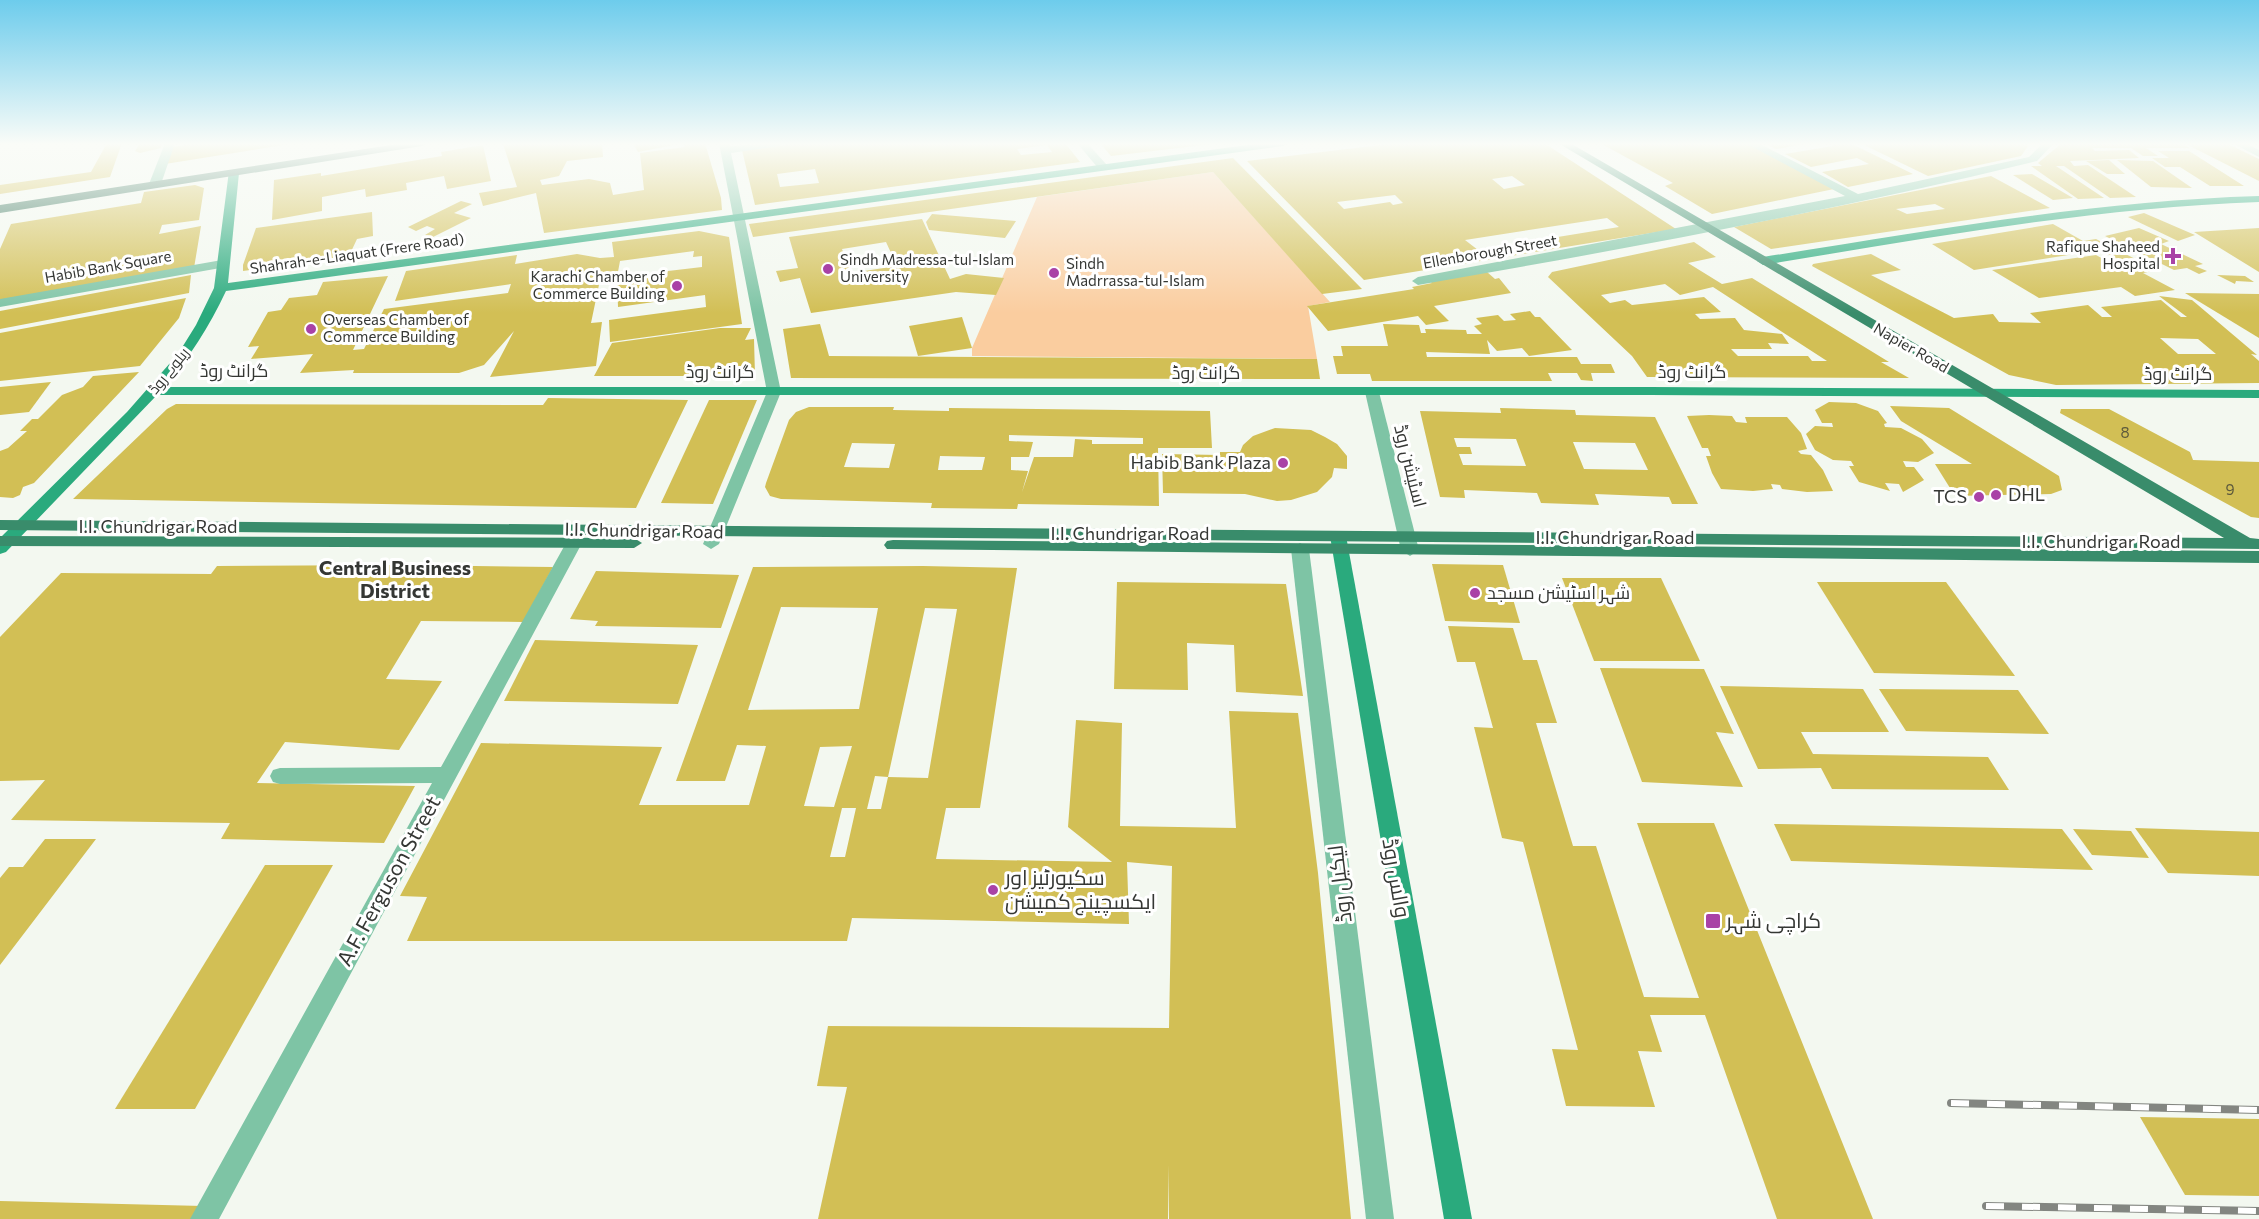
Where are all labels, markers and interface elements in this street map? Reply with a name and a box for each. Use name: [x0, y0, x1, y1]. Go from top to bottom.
street label: Shahrah-e-Liaquat (Frere Road): [249, 229, 465, 277]
street label: Ellenborough Street: [1421, 230, 1558, 272]
place label: Rafique Shaheed Hospital: [2046, 237, 2160, 272]
street label: Habib Bank Square: [43, 246, 173, 286]
marker: Rafique Shaheed Hospital: [2164, 247, 2182, 265]
place label: Sindh Madressa-tul-Islam University: [840, 250, 1014, 285]
place label: Sindh Madrrassa-tul-Islam: [1066, 254, 1205, 289]
marker: Sindh Madressa-tul-Islam University: [821, 262, 835, 276]
marker: Sindh Madrrassa-tul-Islam: [1047, 266, 1061, 280]
place label: Karachi Chamber of Commerce Building: [530, 267, 665, 302]
marker: Karachi Chamber of Commerce Building: [670, 279, 684, 293]
place label: Overseas Chamber of Commerce Building: [323, 310, 469, 345]
street label: Napier Road: [1871, 318, 1952, 376]
marker: Overseas Chamber of Commerce Building: [304, 322, 318, 336]
street label: ریلوے روڈ: [144, 344, 193, 398]
street label: گرانٹ روڈ: [200, 359, 268, 382]
street label: گرانٹ روڈ: [686, 360, 754, 383]
street label: گرانٹ روڈ: [1658, 360, 1726, 383]
street label: گرانٹ روڈ: [1172, 361, 1240, 384]
street label: گرانٹ روڈ: [2144, 362, 2212, 385]
street label: اسٹیشن روڈ: [1389, 422, 1432, 510]
house number: 8: [2120, 423, 2130, 441]
place label: Habib Bank Plaza: [1131, 451, 1271, 473]
marker: Habib Bank Plaza: [1276, 456, 1290, 470]
house number: 9: [2225, 480, 2235, 498]
place label: DHL: [2008, 483, 2045, 505]
place label: TCS: [1933, 485, 1967, 507]
marker: DHL: [1989, 488, 2003, 502]
marker: TCS: [1972, 490, 1986, 504]
street label: I.I. Chundrigar Road: [79, 515, 237, 537]
street label: I.I. Chundrigar Road: [564, 518, 724, 542]
street label: I.I. Chundrigar Road: [1051, 522, 1209, 544]
street label: I.I. Chundrigar Road: [1536, 526, 1694, 548]
street label: I.I. Chundrigar Road: [2022, 530, 2180, 552]
district label: Central Business District: [319, 555, 471, 602]
place label: شہر اسٹیشن مسجد: [1487, 581, 1630, 605]
marker: شہر اسٹیشن مسجد: [1468, 586, 1482, 600]
street label: A.F. Ferguson Street: [331, 791, 445, 970]
street label: والس روڈ: [1376, 836, 1417, 920]
street label: لیکیل روڈ: [1321, 844, 1358, 924]
place label: سکیورٹیز اور ایکسچینج کمیشن: [1004, 864, 1156, 916]
marker: سکیورٹیز اور ایکسچینج کمیشن: [986, 883, 1000, 897]
place label: کراچی شہر: [1725, 907, 1821, 935]
marker: کراچی شہر: [1704, 912, 1722, 930]

